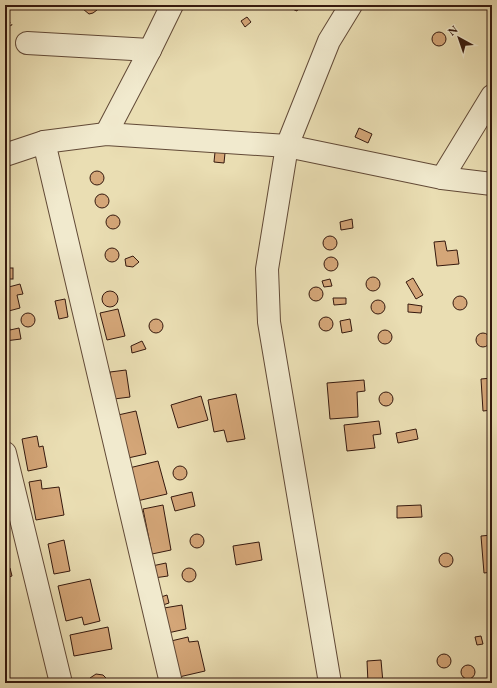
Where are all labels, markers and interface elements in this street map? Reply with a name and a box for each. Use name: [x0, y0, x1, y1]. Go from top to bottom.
north arrow: [439, 18, 479, 58]
text: N: [445, 22, 461, 39]

